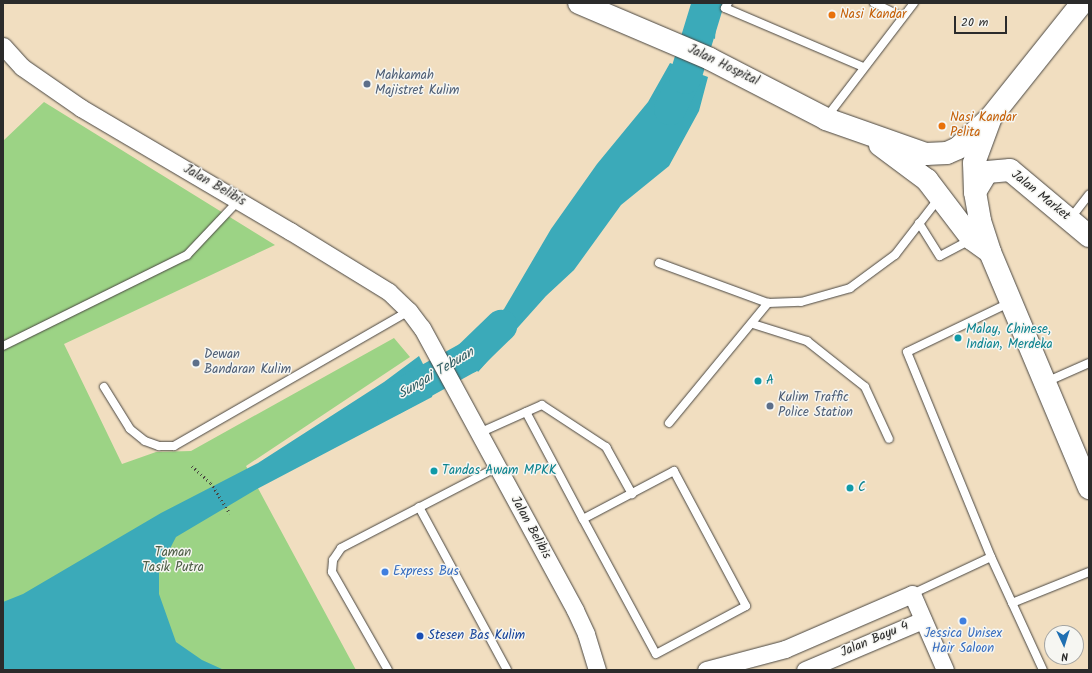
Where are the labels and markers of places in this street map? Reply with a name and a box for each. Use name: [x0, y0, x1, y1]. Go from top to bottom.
place label: Nasi Kandar: [840, 7, 906, 23]
marker: Nasi Kandar: [827, 10, 837, 20]
place label: Mahkamah Majistret Kulim: [375, 69, 459, 100]
marker: Mahkamah Majistret Kulim: [362, 79, 372, 89]
place label: Nasi Kandar Pelita: [950, 111, 1016, 142]
marker: Nasi Kandar Pelita: [937, 121, 947, 131]
place label: Malay, Chinese, Indian, Merdeka: [966, 323, 1053, 354]
marker: Malay, Chinese, Indian, Merdeka: [953, 333, 963, 343]
place label: Dewan Bandaran Kulim: [204, 348, 291, 379]
marker: Dewan Bandaran Kulim: [191, 358, 201, 368]
place label: A: [766, 373, 774, 389]
marker: A: [753, 376, 763, 386]
place label: Kulim Traffic Police Station: [778, 391, 853, 422]
marker: Kulim Traffic Police Station: [765, 401, 775, 411]
place label: Tandas Awam MPKK: [442, 463, 556, 479]
marker: Tandas Awam MPKK: [429, 466, 439, 476]
place label: C: [858, 480, 866, 496]
marker: C: [845, 483, 855, 493]
place label: Express Bus: [393, 564, 459, 580]
marker: Express Bus: [380, 567, 390, 577]
marker: Jessica Unisex Hair Saloon: [958, 616, 968, 626]
place label: Jessica Unisex Hair Saloon: [924, 627, 1002, 658]
place label: Stesen Bas Kulim: [428, 628, 525, 644]
marker: Stesen Bas Kulim: [415, 631, 425, 641]

